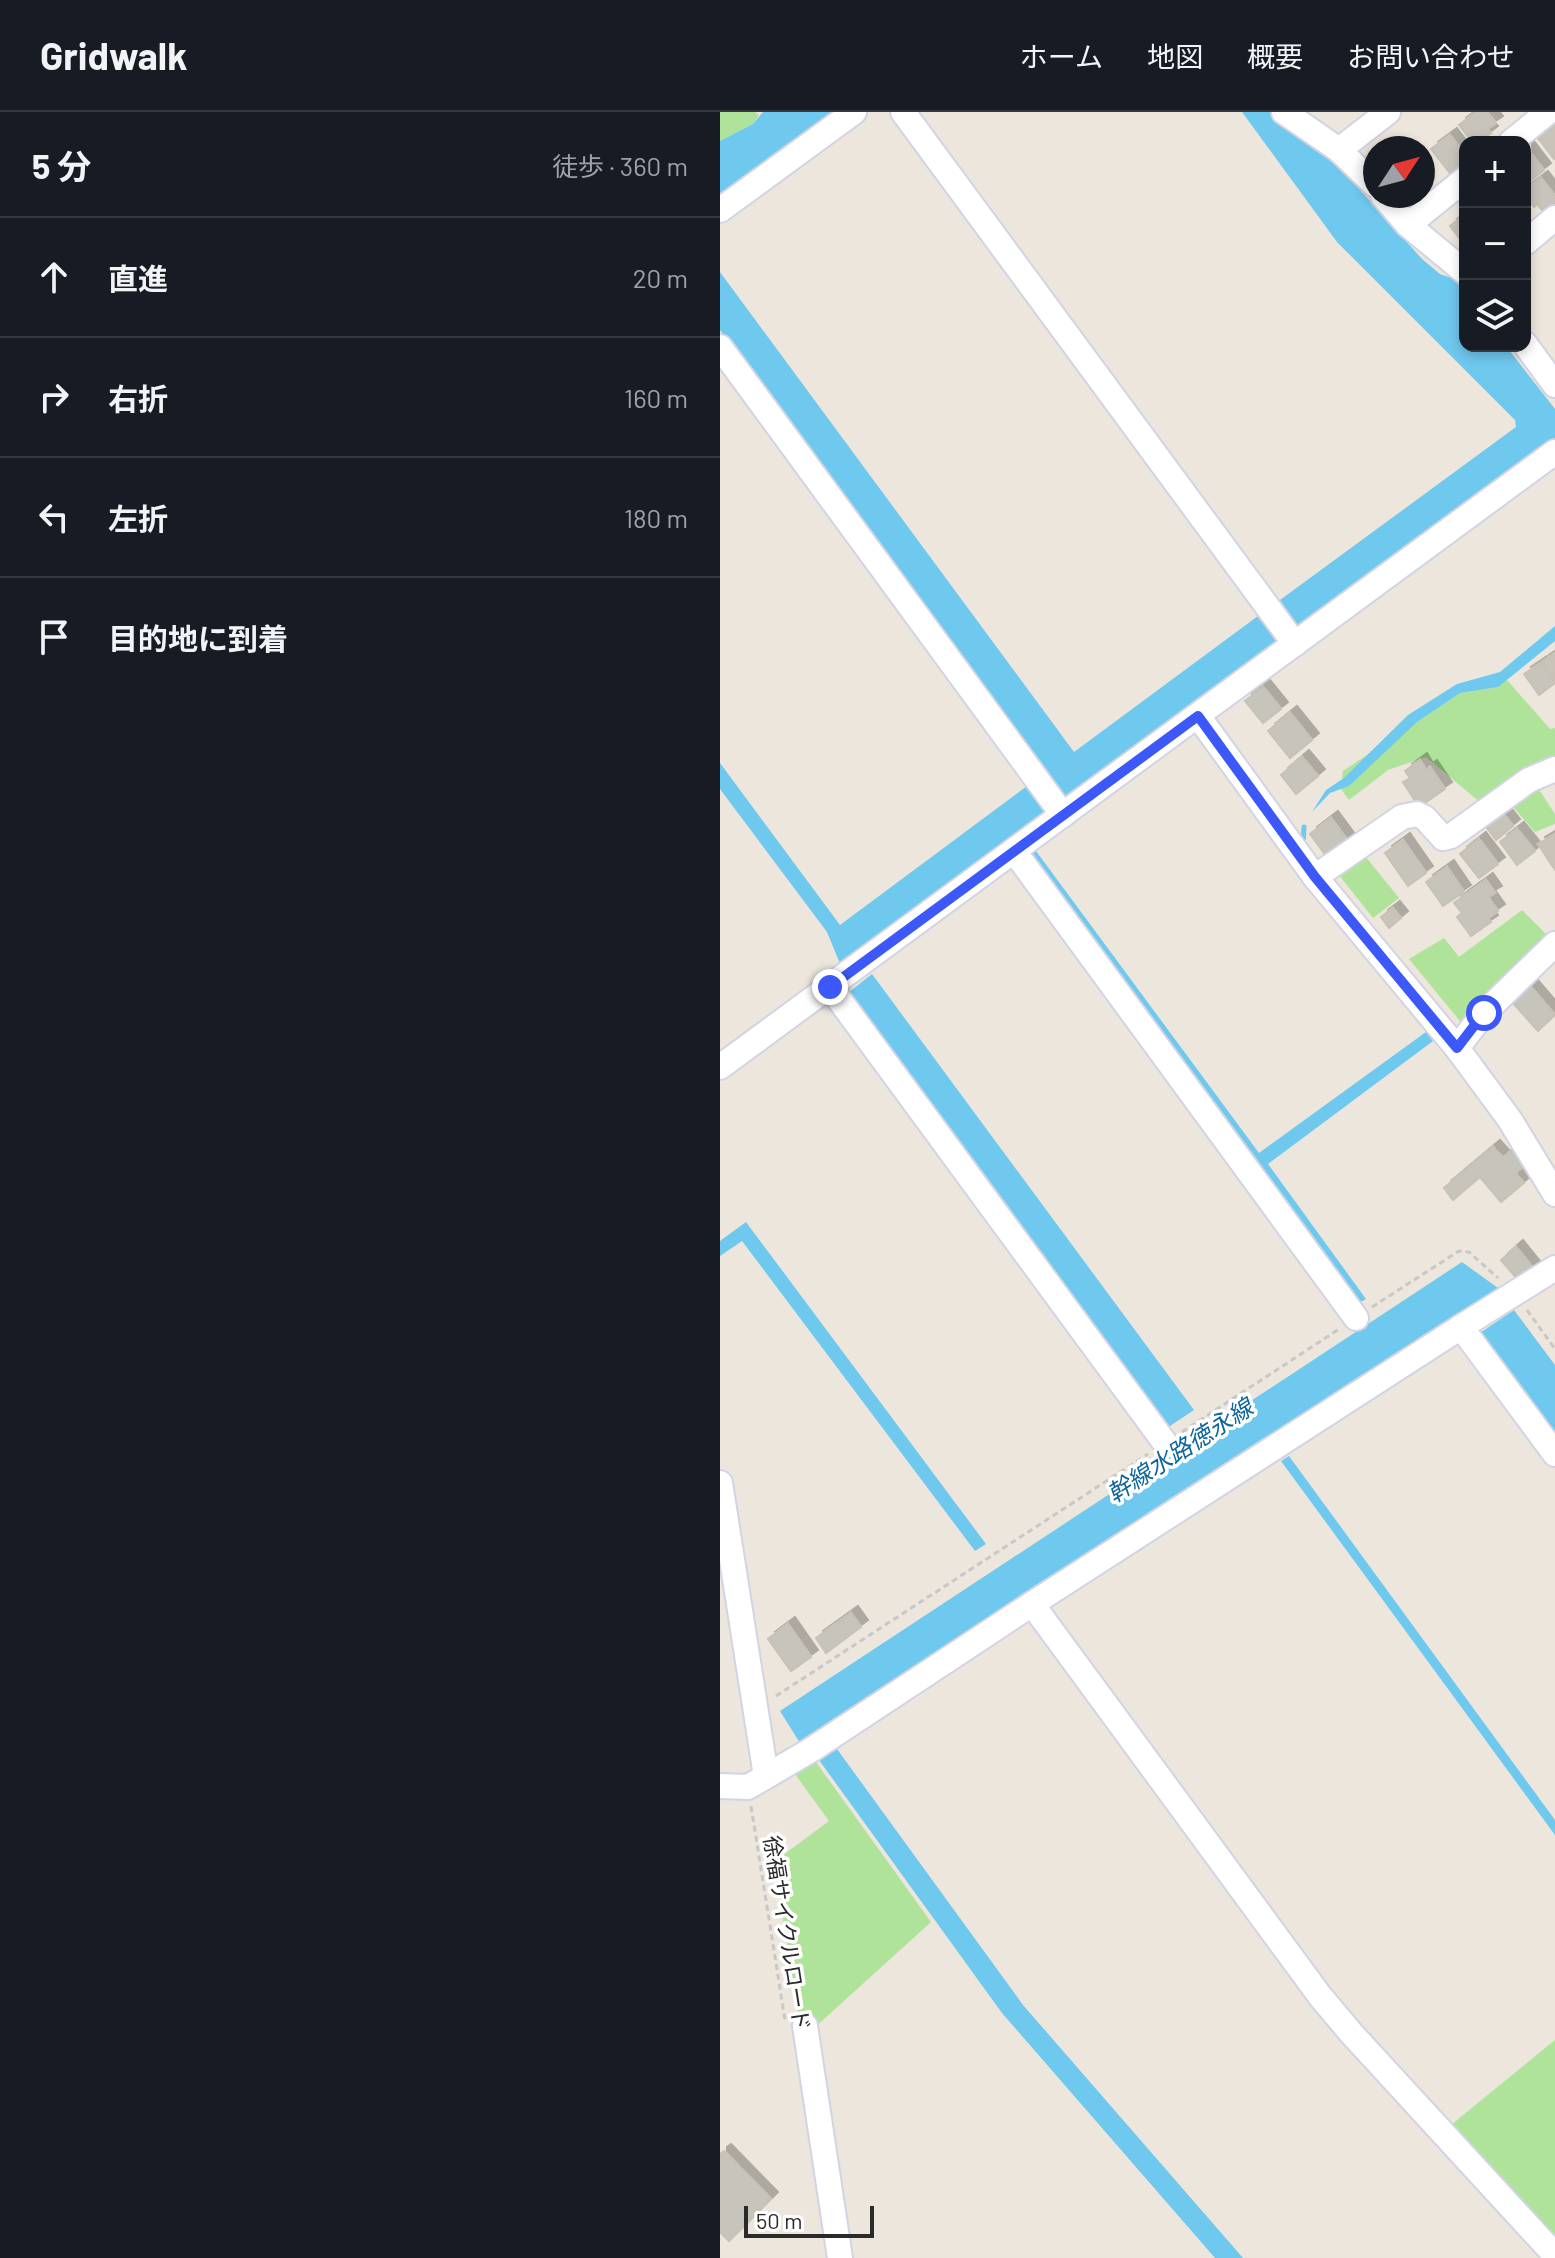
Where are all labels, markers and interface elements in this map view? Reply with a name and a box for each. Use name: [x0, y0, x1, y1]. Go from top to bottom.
text: Gridwalk: [40, 32, 187, 78]
text: ホーム: [1020, 39, 1103, 73]
text: 地図: [1147, 39, 1203, 73]
text: 概要: [1247, 39, 1303, 73]
text: お問い合わせ: [1347, 39, 1515, 73]
north arrow: [1363, 136, 1435, 208]
map controls: [1459, 136, 1531, 352]
button: +: [1459, 136, 1531, 208]
text: 5 分: [32, 145, 91, 186]
text: 徒歩 · 360 m: [552, 150, 688, 181]
button: −: [1459, 208, 1531, 280]
icon: ahead: [32, 255, 76, 299]
text: 直進: [108, 260, 168, 296]
text: 20 m: [633, 262, 688, 293]
button: layers: [1459, 280, 1531, 352]
icon: right: [32, 375, 76, 419]
text: 右折: [108, 380, 168, 416]
text: 160 m: [624, 382, 688, 413]
icon: left: [32, 495, 76, 539]
text: 左折: [108, 500, 168, 536]
text: 180 m: [624, 502, 688, 533]
icon: arrive: [32, 615, 76, 659]
text: 目的地に到着: [108, 620, 288, 656]
route end: [812, 969, 848, 1005]
route start: [1466, 995, 1502, 1031]
water label: 幹線水路徳永線: [1101, 1390, 1260, 1508]
street label: 徐福サイクルロード: [760, 1834, 816, 2032]
scale bar: [744, 2202, 874, 2238]
text: 50 m: [756, 2207, 802, 2233]

